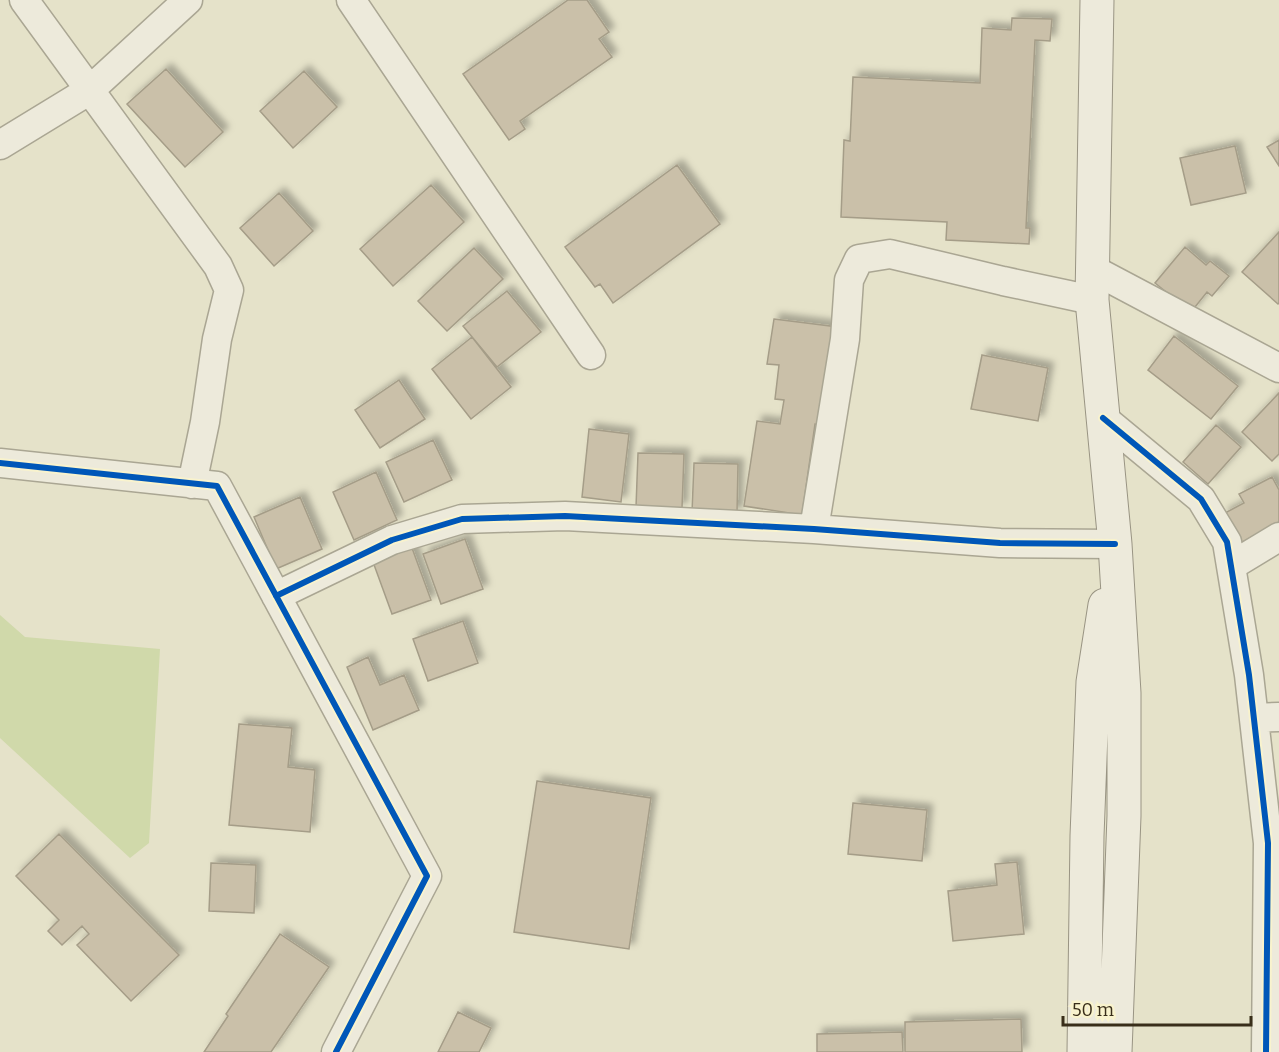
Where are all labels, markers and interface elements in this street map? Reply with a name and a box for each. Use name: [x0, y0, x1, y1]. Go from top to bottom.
scale bar: [1063, 989, 1250, 1027]
text: 50 m: [1072, 999, 1114, 1021]

